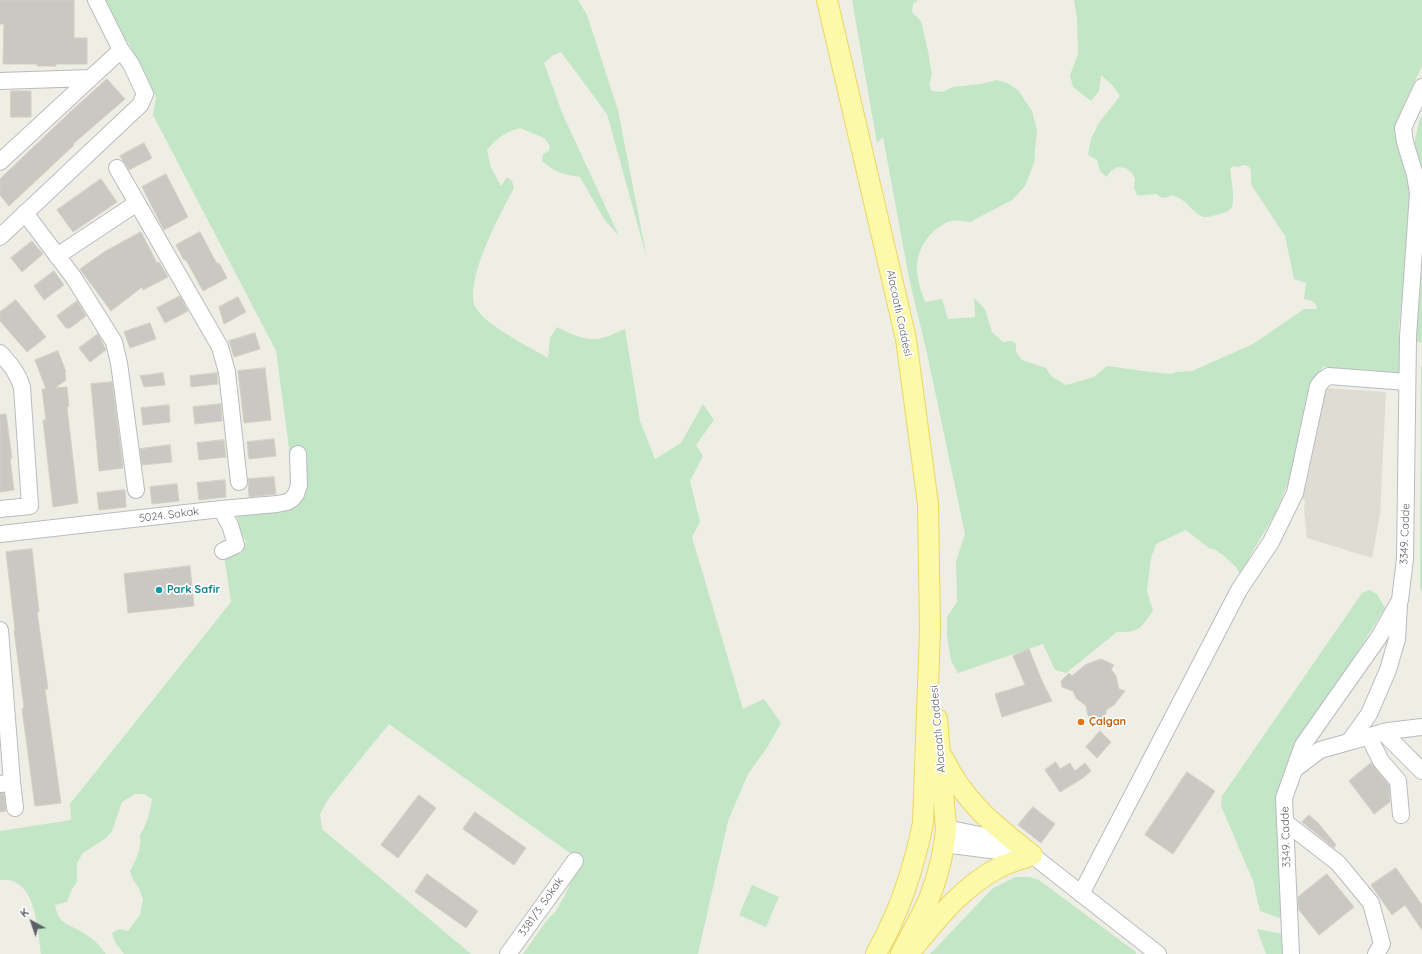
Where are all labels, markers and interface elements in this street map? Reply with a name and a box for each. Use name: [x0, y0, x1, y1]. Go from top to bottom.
street label: Alacaatlı Caddesi: [883, 269, 915, 357]
street label: 3349. Cadde: [1397, 503, 1413, 565]
street label: 5024. Sokak: [138, 505, 200, 525]
place label: Park Safir: [167, 583, 220, 597]
marker: Park Safir: [154, 585, 164, 595]
street label: Alacaatlı Caddesi: [928, 685, 948, 773]
place label: Çalgan: [1089, 715, 1126, 729]
marker: Çalgan: [1076, 717, 1086, 727]
street label: 3349. Cadde: [1278, 806, 1294, 868]
street label: 3381/3. Sokak: [516, 875, 566, 939]
north arrow: [12, 902, 52, 942]
text: K: [17, 905, 32, 920]

